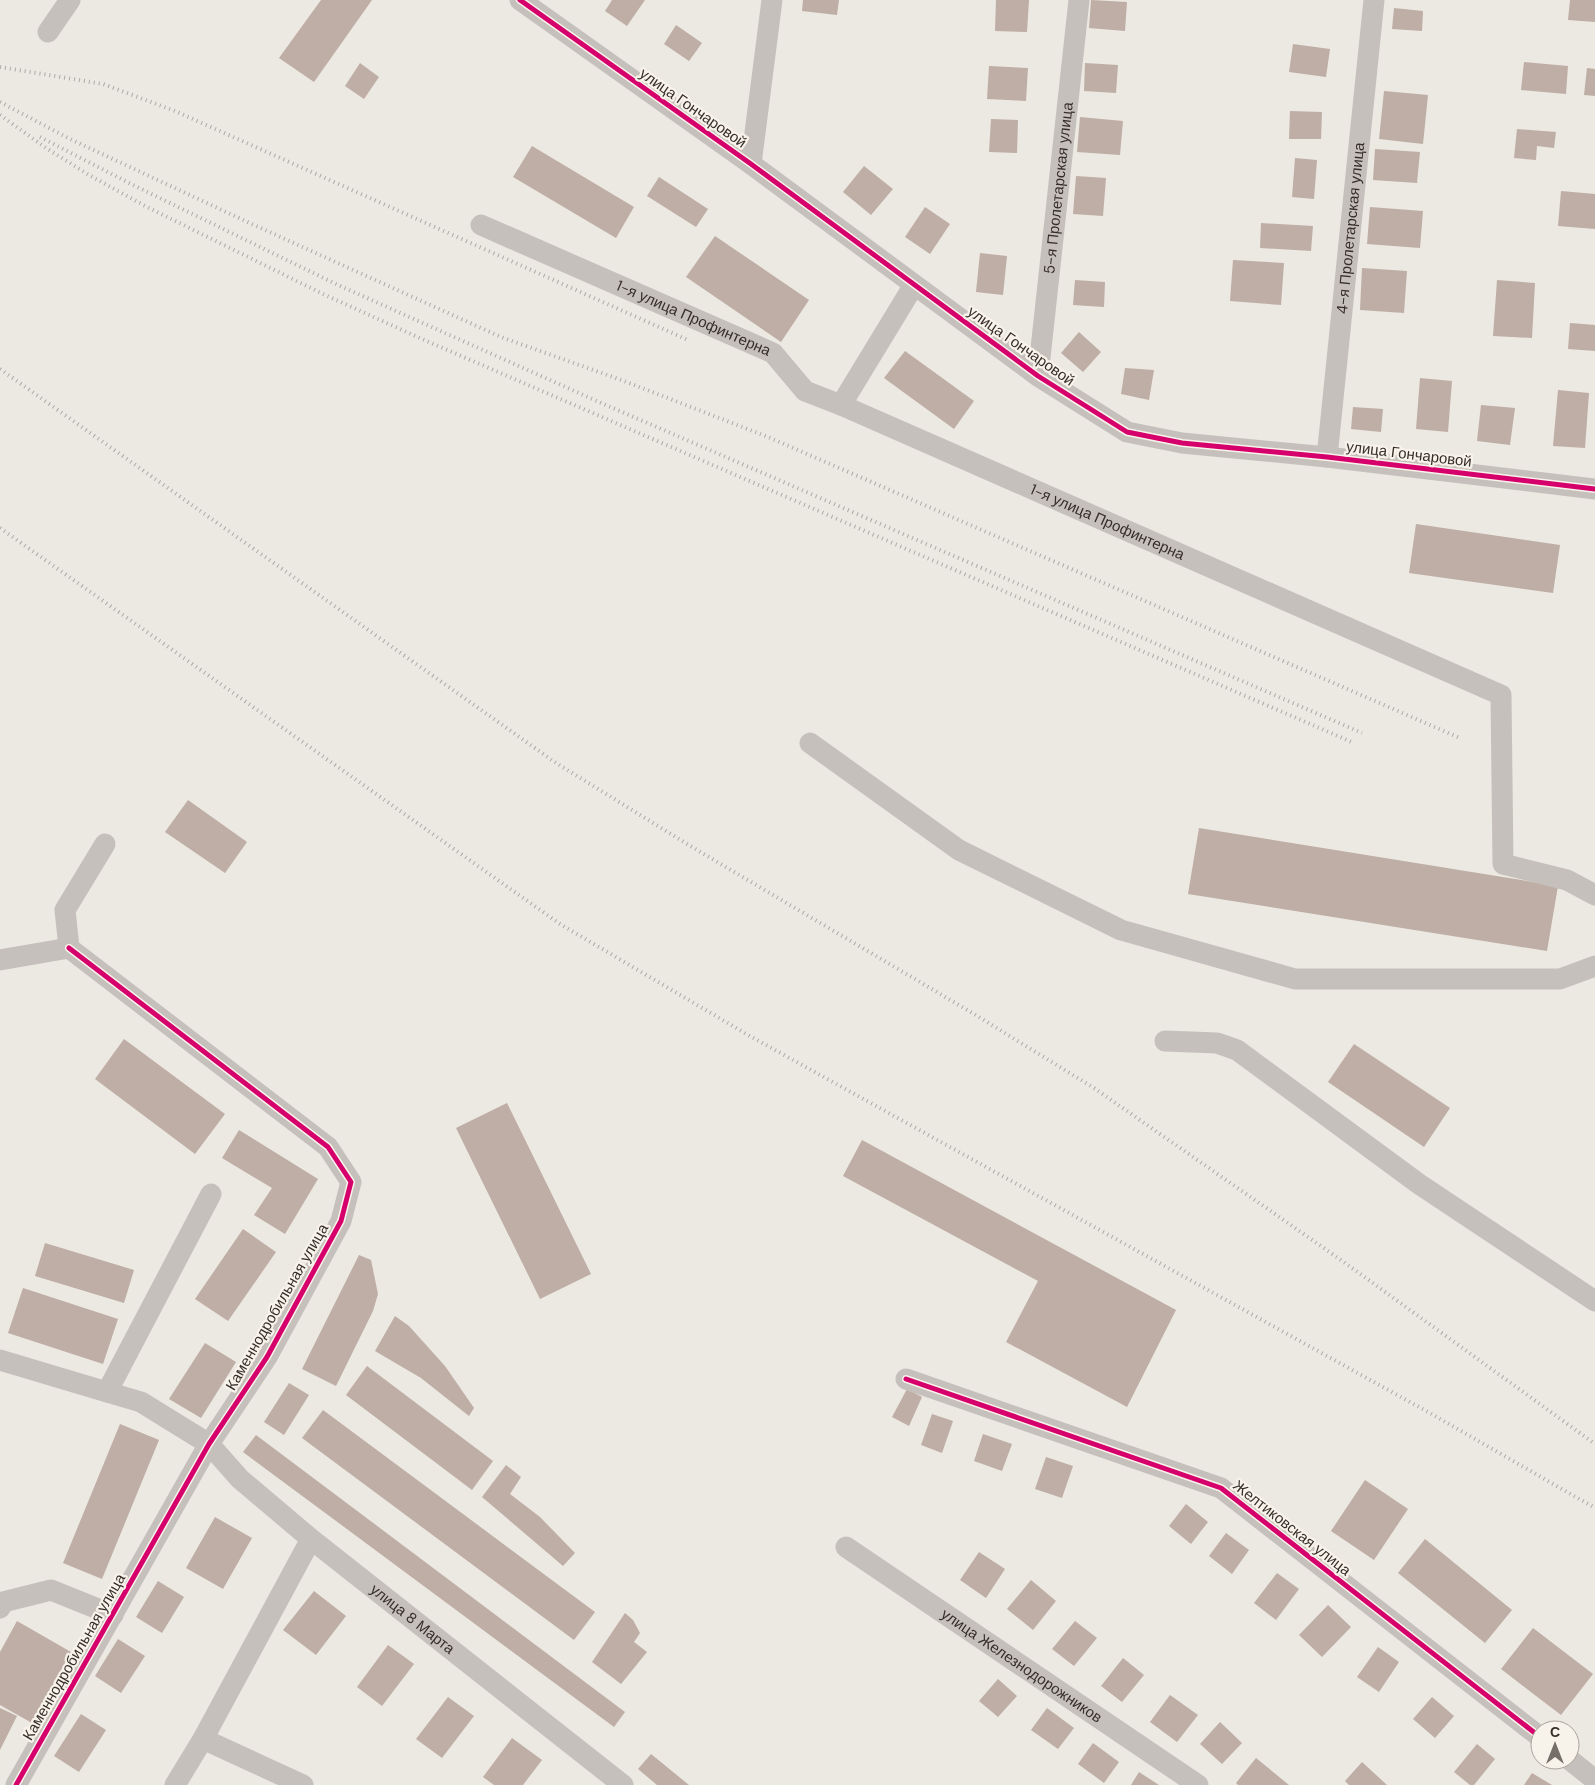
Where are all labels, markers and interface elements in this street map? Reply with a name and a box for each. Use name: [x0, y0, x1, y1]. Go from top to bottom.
street label: улица Гончаровой: [636, 64, 750, 152]
street label: 5-я Пролетарская улица: [1039, 101, 1078, 275]
street label: 4-я Пролетарская улица: [1332, 141, 1369, 315]
street label: 1-я улица Профинтерна: [613, 276, 774, 361]
street label: улица Гончаровой: [964, 302, 1078, 390]
street label: улица Гончаровой: [1345, 436, 1473, 472]
street label: 1-я улица Профинтерна: [1027, 479, 1188, 565]
street label: Каменнодробильная улица: [221, 1219, 333, 1394]
street label: Желтиковская улица: [1229, 1476, 1356, 1581]
street label: Каменнодробильная улица: [18, 1569, 130, 1744]
street label: улица 8 Марта: [366, 1579, 459, 1659]
street label: улица Железнодорожников: [937, 1604, 1106, 1727]
north arrow: [1530, 1720, 1580, 1770]
text: С: [1550, 1723, 1560, 1741]

